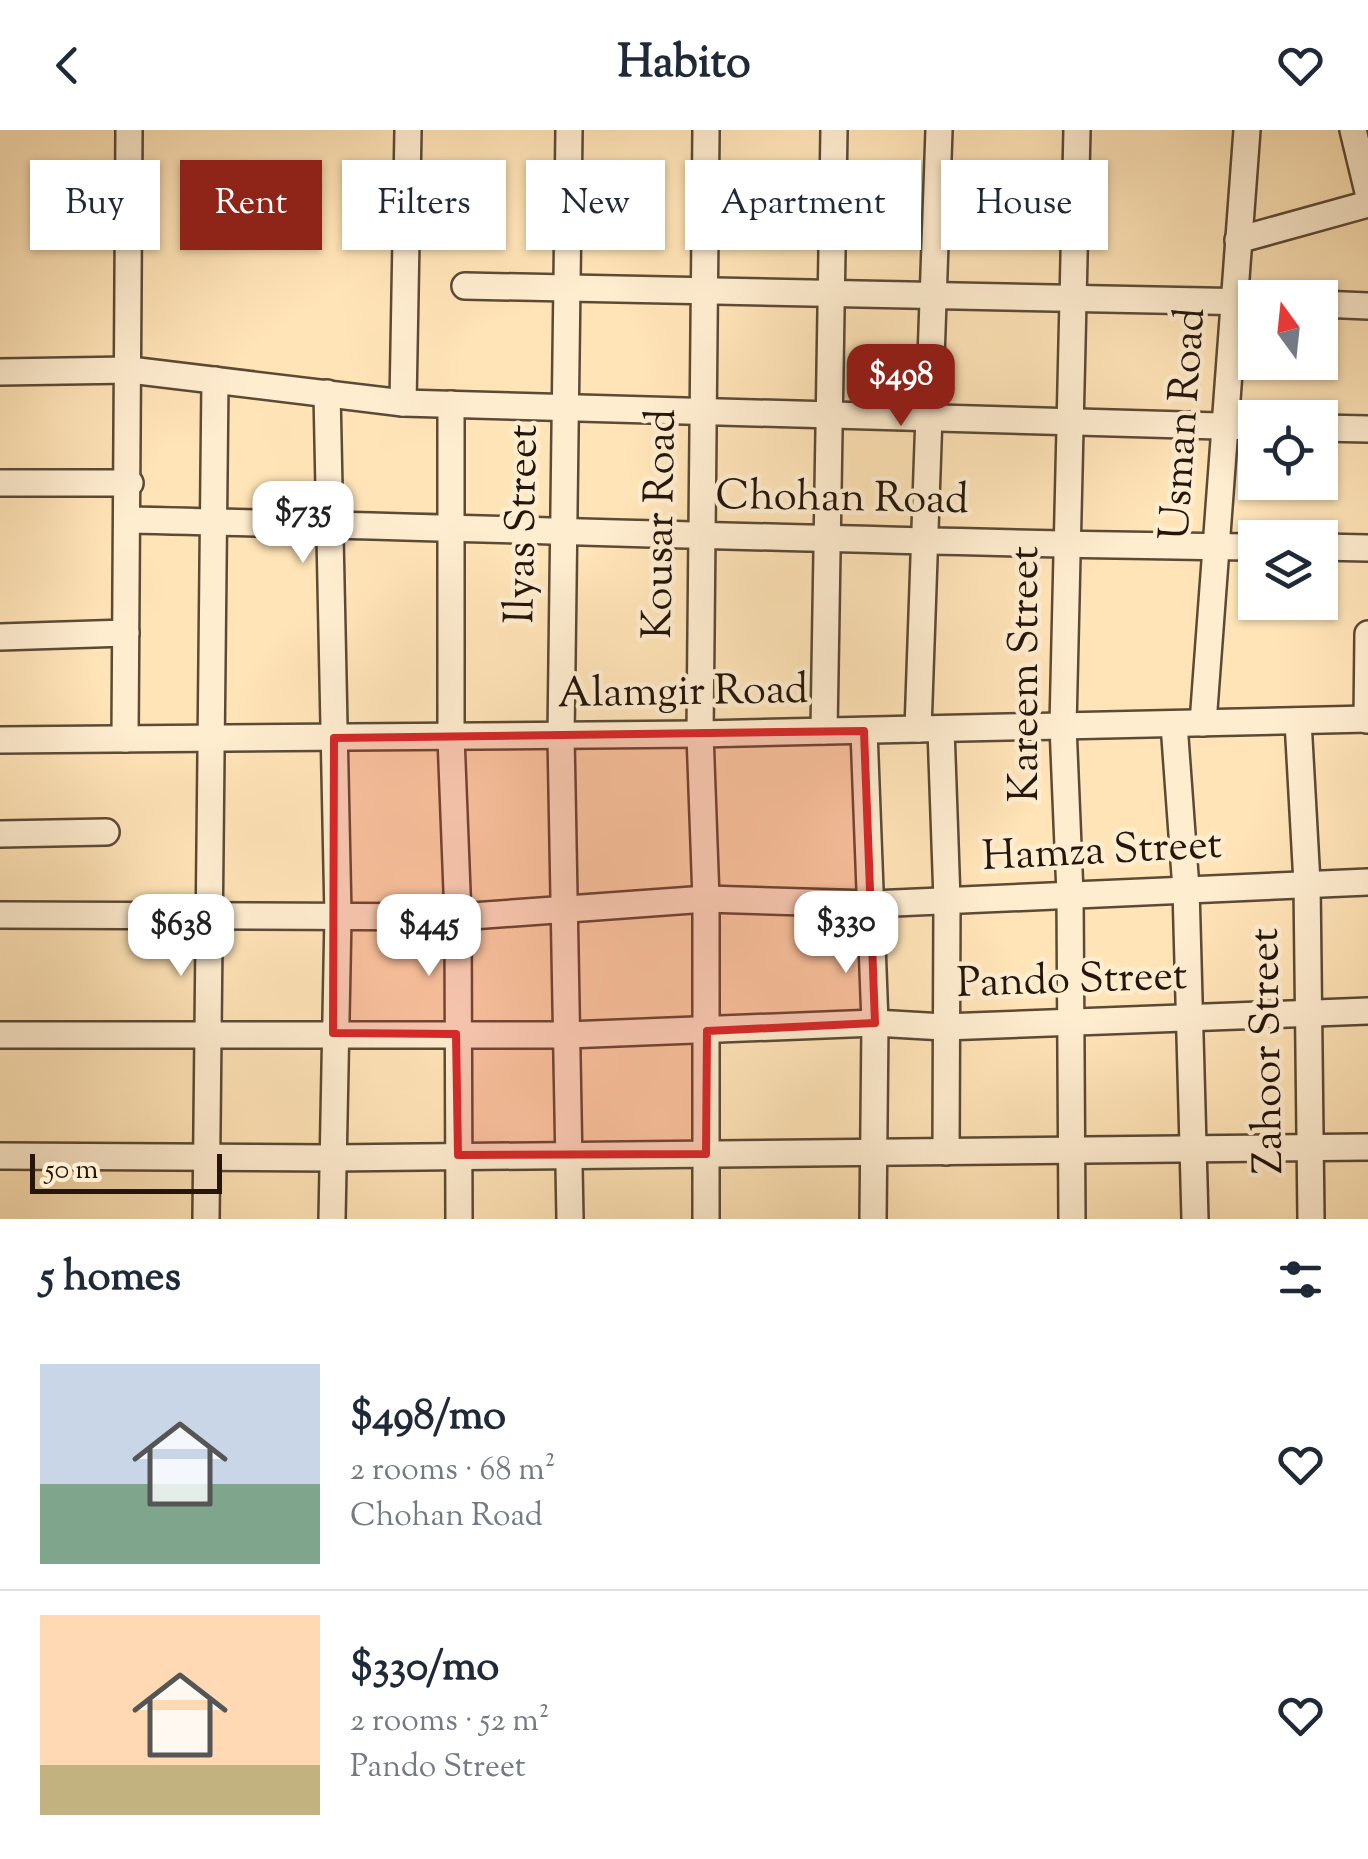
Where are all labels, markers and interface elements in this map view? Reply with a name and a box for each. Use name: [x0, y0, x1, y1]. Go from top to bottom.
text: Habito: [617, 33, 751, 98]
icon: back: [40, 38, 95, 93]
icon: heart: [1273, 38, 1328, 93]
chip: Buy: [30, 160, 160, 250]
chip: Rent: [180, 160, 322, 250]
chip: Filters: [342, 160, 506, 250]
chip: New: [526, 160, 665, 250]
chip: Apartment: [685, 160, 921, 250]
chip: House: [941, 160, 1108, 250]
north arrow: [1238, 280, 1338, 380]
map controls: [1238, 280, 1338, 620]
street label: Usman Road: [1147, 306, 1223, 542]
pin: $498: [842, 344, 960, 429]
text: $498: [869, 353, 933, 399]
button: locate: [1238, 400, 1338, 500]
street label: Kousar Road: [630, 408, 694, 640]
street label: Ilyas Street: [492, 424, 556, 624]
street label: Chohan Road: [715, 468, 969, 532]
pin: $735: [244, 481, 362, 566]
text: $735: [275, 490, 331, 536]
button: layers: [1238, 520, 1338, 620]
street label: Kareem Street: [997, 546, 1057, 802]
street label: Alamgir Road: [557, 662, 809, 726]
street label: Hamza Street: [981, 817, 1223, 889]
pin: $330: [787, 891, 905, 976]
pin: $638: [122, 894, 240, 979]
pin: $445: [370, 894, 488, 979]
text: $330: [816, 900, 876, 946]
text: $638: [150, 903, 212, 949]
text: $445: [399, 903, 459, 949]
street label: Zahoor Street: [1237, 927, 1301, 1175]
street label: Pando Street: [956, 948, 1188, 1016]
scale bar: [30, 1149, 222, 1194]
text: 50 m: [45, 1151, 99, 1191]
text: 5 homes: [40, 1249, 181, 1309]
icon: filters: [1273, 1252, 1328, 1307]
text: $498/mo: [350, 1388, 506, 1448]
icon: home: [120, 1404, 240, 1524]
icon: heart: [1273, 1437, 1328, 1492]
text: 2 rooms · 68 m²: [350, 1448, 556, 1494]
text: Chohan Road: [350, 1494, 543, 1540]
text: $330/mo: [350, 1639, 499, 1699]
icon: home: [120, 1655, 240, 1775]
icon: heart: [1273, 1688, 1328, 1743]
text: 2 rooms · 52 m²: [350, 1699, 550, 1745]
text: Pando Street: [350, 1745, 526, 1791]

